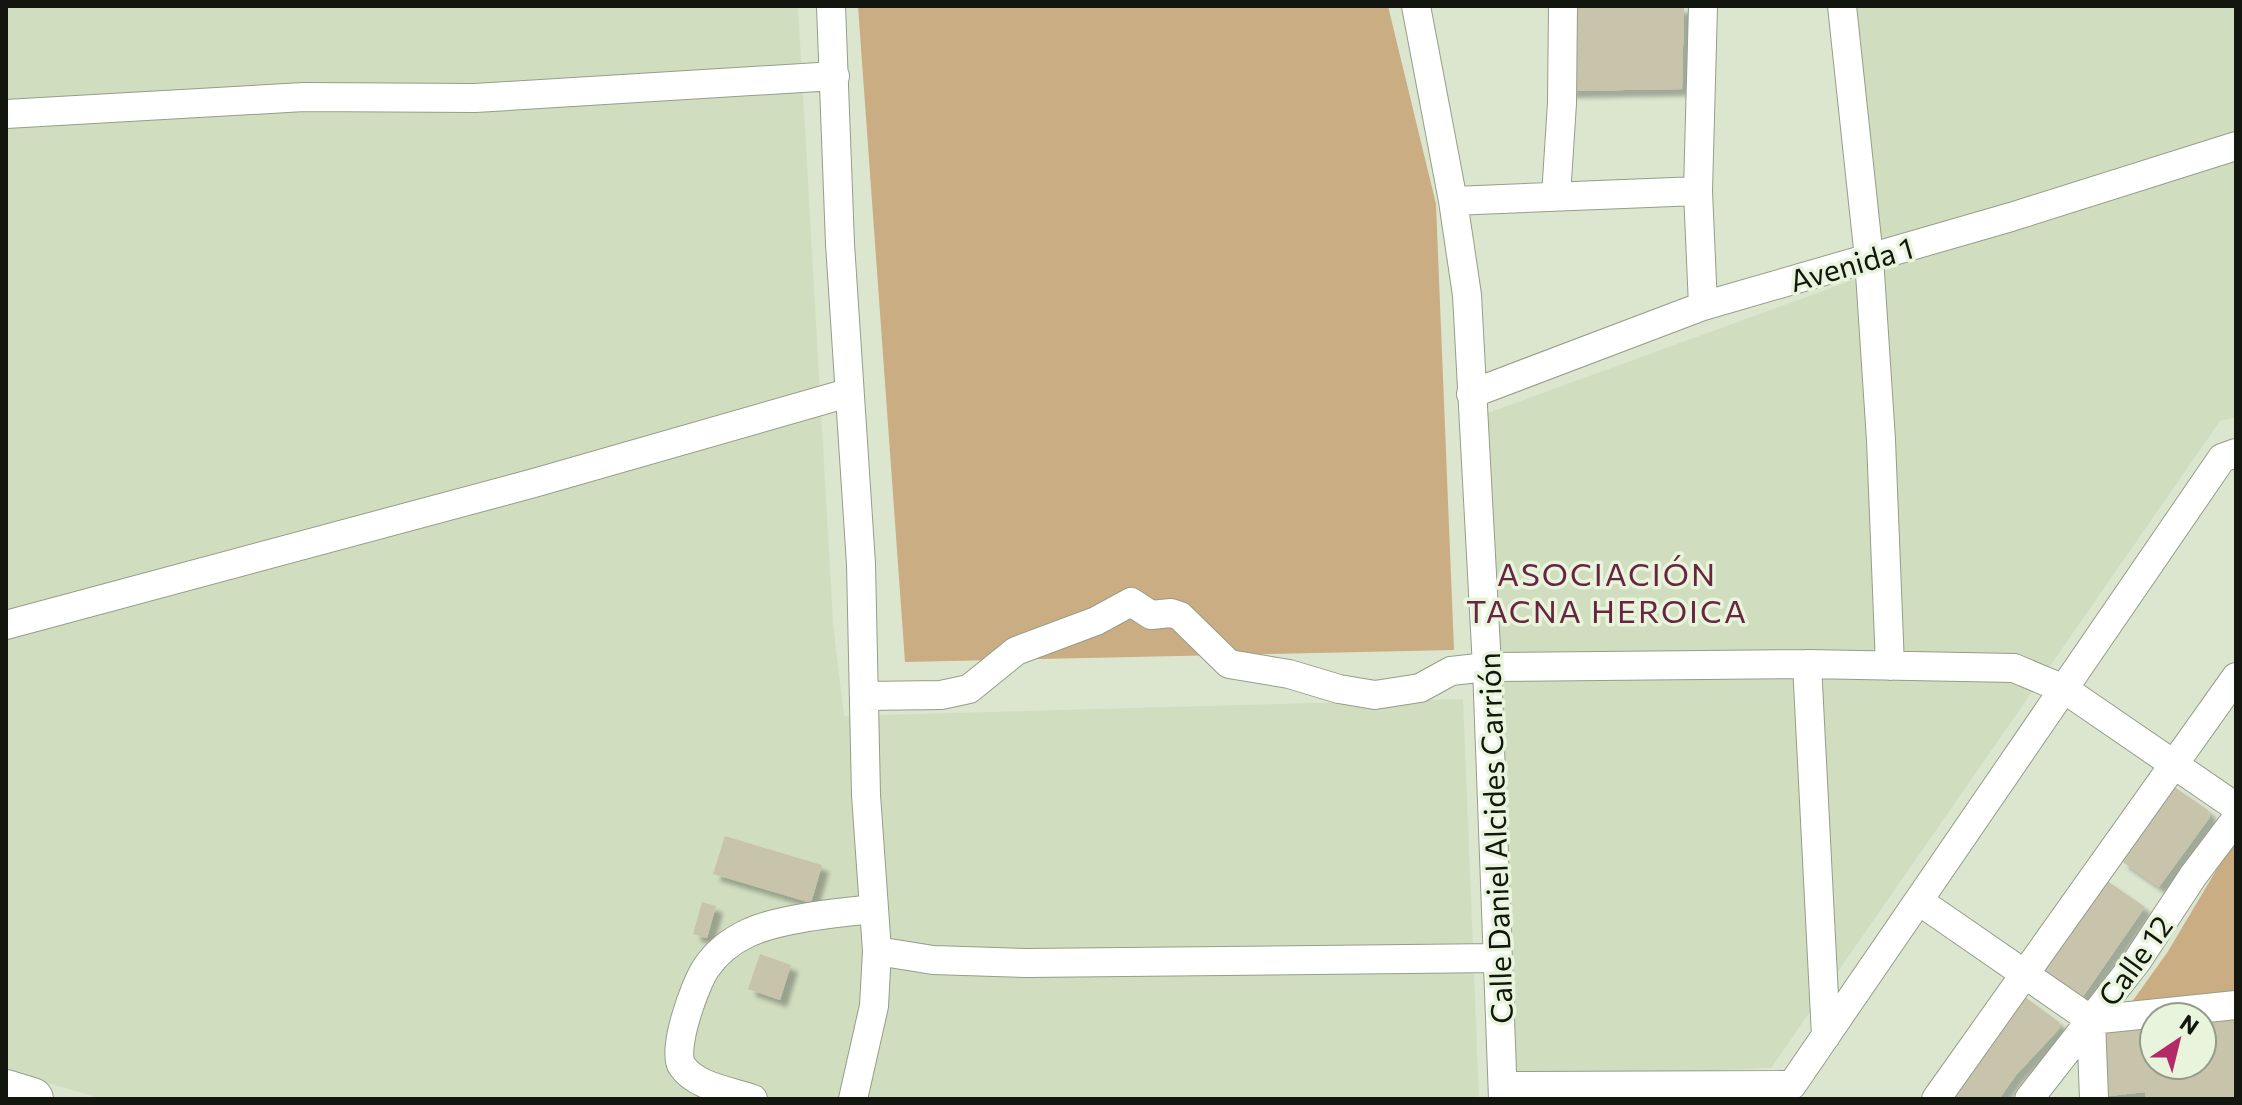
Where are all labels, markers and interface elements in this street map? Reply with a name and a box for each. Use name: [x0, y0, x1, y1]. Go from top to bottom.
street label: Avenida 1: [1785, 228, 1917, 298]
district label: ASOCIACIÓN TACNA HEROICA: [1466, 553, 1748, 630]
street label: Calle Daniel Alcides Carrión: [1469, 652, 1519, 1024]
street label: Calle 12: [2089, 908, 2179, 1012]
north arrow: [2138, 1001, 2218, 1081]
text: N: [2175, 1008, 2204, 1040]

